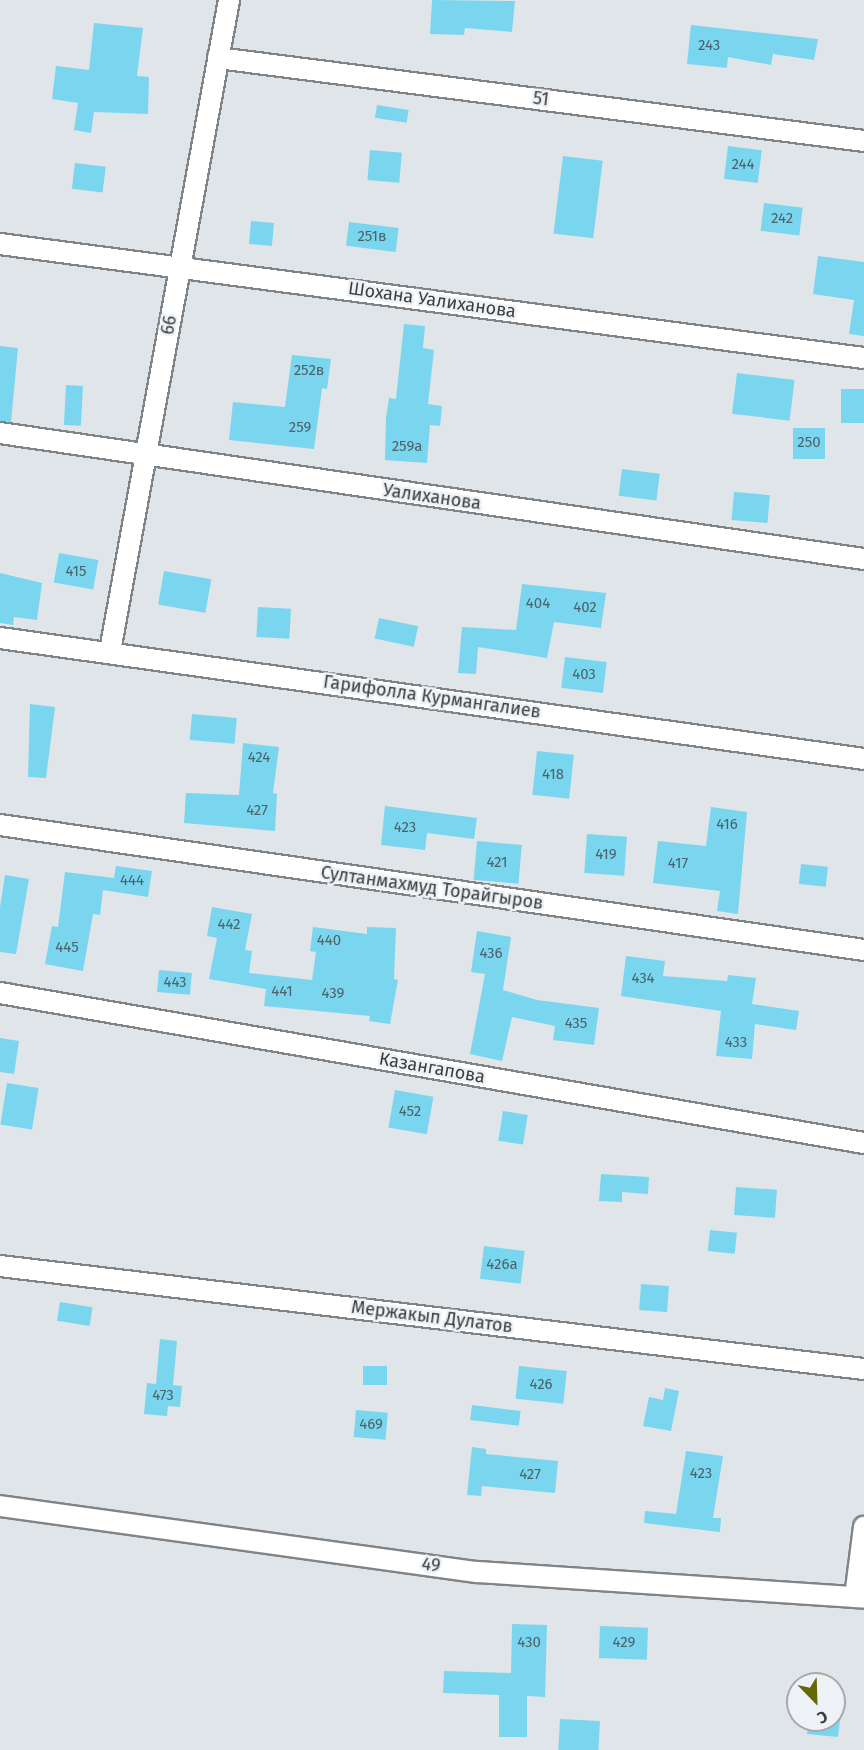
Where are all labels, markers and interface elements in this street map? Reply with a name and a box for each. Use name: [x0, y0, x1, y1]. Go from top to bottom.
house number: 243: [698, 37, 720, 55]
street label: 51: [532, 87, 550, 111]
house number: 244: [732, 156, 754, 174]
house number: 242: [771, 210, 793, 228]
house number: 251в: [357, 228, 387, 246]
street label: Шохана Уалиханова: [347, 278, 517, 322]
street label: 66: [157, 314, 181, 336]
house number: 252в: [294, 362, 324, 380]
house number: 259: [289, 419, 311, 437]
house number: 250: [797, 434, 821, 452]
house number: 259а: [392, 438, 422, 456]
street label: Уалиханова: [382, 479, 482, 515]
house number: 415: [65, 563, 87, 581]
house number: 404: [526, 595, 550, 613]
house number: 402: [573, 599, 597, 617]
house number: 403: [572, 666, 596, 684]
street label: Гарифолла Курмангалиев: [322, 671, 542, 723]
house number: 424: [248, 749, 270, 767]
house number: 418: [542, 766, 564, 784]
house number: 427: [246, 802, 268, 820]
house number: 416: [716, 816, 738, 834]
house number: 423: [394, 819, 416, 837]
house number: 419: [595, 846, 617, 864]
house number: 421: [486, 854, 508, 872]
house number: 417: [668, 855, 688, 873]
street label: Султанмахмуд Торайгыров: [319, 862, 545, 914]
house number: 444: [120, 872, 144, 890]
house number: 442: [217, 916, 241, 934]
house number: 440: [317, 932, 341, 950]
house number: 445: [55, 939, 79, 957]
house number: 436: [479, 945, 503, 963]
house number: 434: [631, 970, 655, 988]
house number: 443: [163, 974, 187, 992]
house number: 441: [271, 983, 293, 1001]
house number: 439: [322, 985, 344, 1003]
house number: 435: [565, 1015, 587, 1033]
house number: 433: [725, 1034, 747, 1052]
street label: Казангапова: [377, 1048, 487, 1088]
house number: 452: [399, 1103, 421, 1121]
house number: 426а: [486, 1256, 518, 1274]
street label: Мержакып Дулатов: [350, 1296, 514, 1338]
house number: 426: [529, 1376, 553, 1394]
house number: 473: [152, 1387, 174, 1405]
house number: 469: [359, 1416, 383, 1434]
house number: 423: [690, 1465, 712, 1483]
house number: 427: [519, 1466, 541, 1484]
street label: 49: [420, 1553, 442, 1577]
house number: 430: [517, 1634, 541, 1652]
house number: 429: [613, 1634, 635, 1652]
north arrow: [786, 1672, 846, 1732]
text: С: [815, 1707, 830, 1728]

